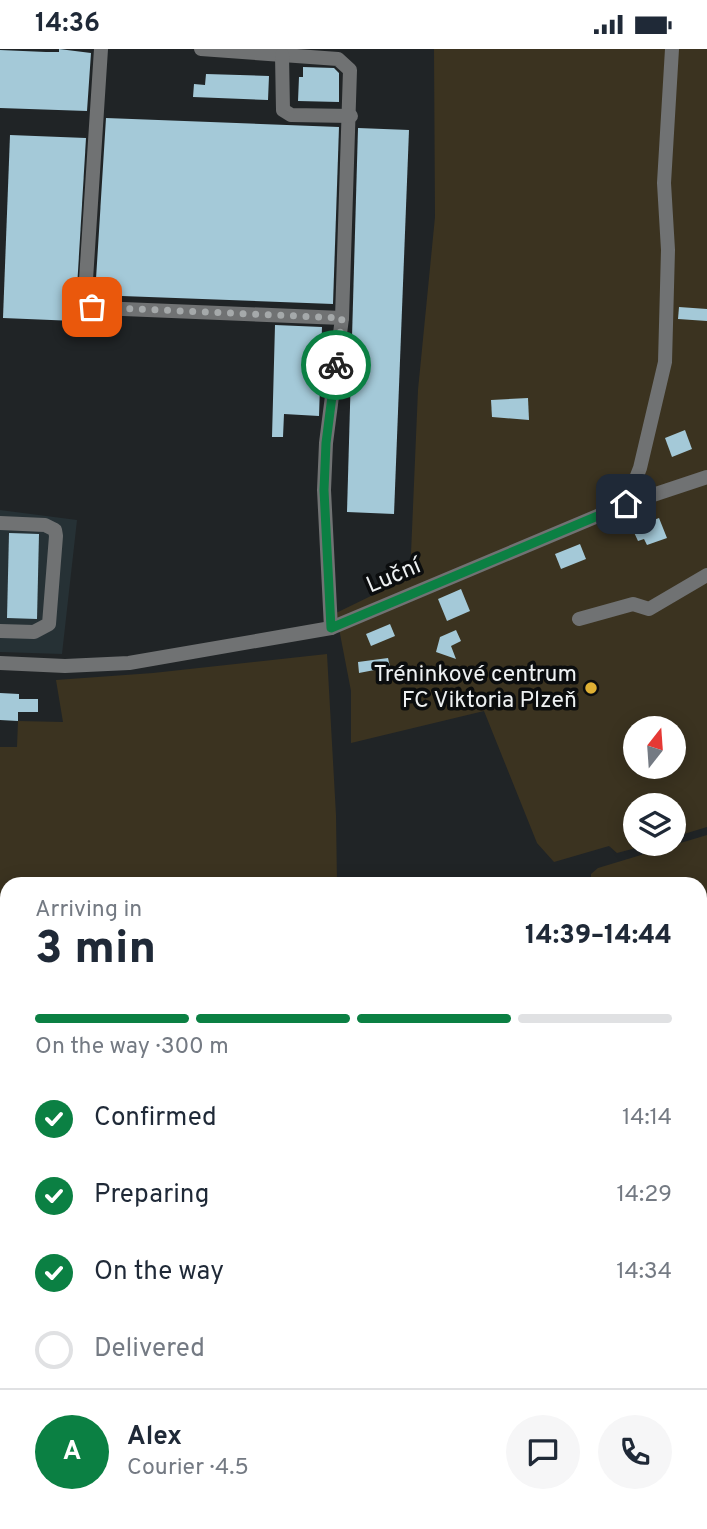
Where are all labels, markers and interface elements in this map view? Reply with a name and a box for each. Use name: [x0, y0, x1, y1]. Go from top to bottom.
text: 14:36: [35, 8, 100, 41]
pin: [62, 277, 122, 337]
icon: bag: [73, 288, 111, 326]
courier: [301, 330, 371, 400]
icon: bike: [317, 346, 355, 384]
pin: [596, 474, 656, 534]
icon: home: [607, 485, 645, 523]
street label: Luční: [362, 552, 428, 601]
place label: Tréninkové centrum FC Viktoria Plzeň: [373, 661, 577, 716]
marker: Tréninkové centrum FC Viktoria Plzeň: [583, 680, 599, 696]
north arrow: [623, 716, 686, 779]
map controls: [623, 716, 686, 856]
button: layers: [623, 793, 686, 856]
text: Arriving in: [35, 896, 142, 925]
text: 14:39–14:44: [525, 920, 672, 953]
text: 3 min: [35, 921, 156, 980]
text: On the way · 300 m: [35, 1033, 229, 1062]
icon: check: [35, 1100, 73, 1138]
text: Confirmed: [94, 1102, 217, 1135]
text: 14:14: [622, 1104, 672, 1133]
icon: check: [35, 1177, 73, 1215]
text: Preparing: [94, 1179, 209, 1212]
text: 14:29: [617, 1181, 672, 1210]
icon: check: [35, 1254, 73, 1292]
text: On the way: [94, 1256, 224, 1289]
text: 14:34: [616, 1258, 672, 1287]
text: Delivered: [94, 1333, 205, 1366]
button: chat: [506, 1415, 580, 1489]
button: phone: [598, 1415, 672, 1489]
text: Alex: [127, 1421, 182, 1454]
text: A: [63, 1436, 81, 1469]
text: Courier · 4.5: [127, 1454, 249, 1483]

